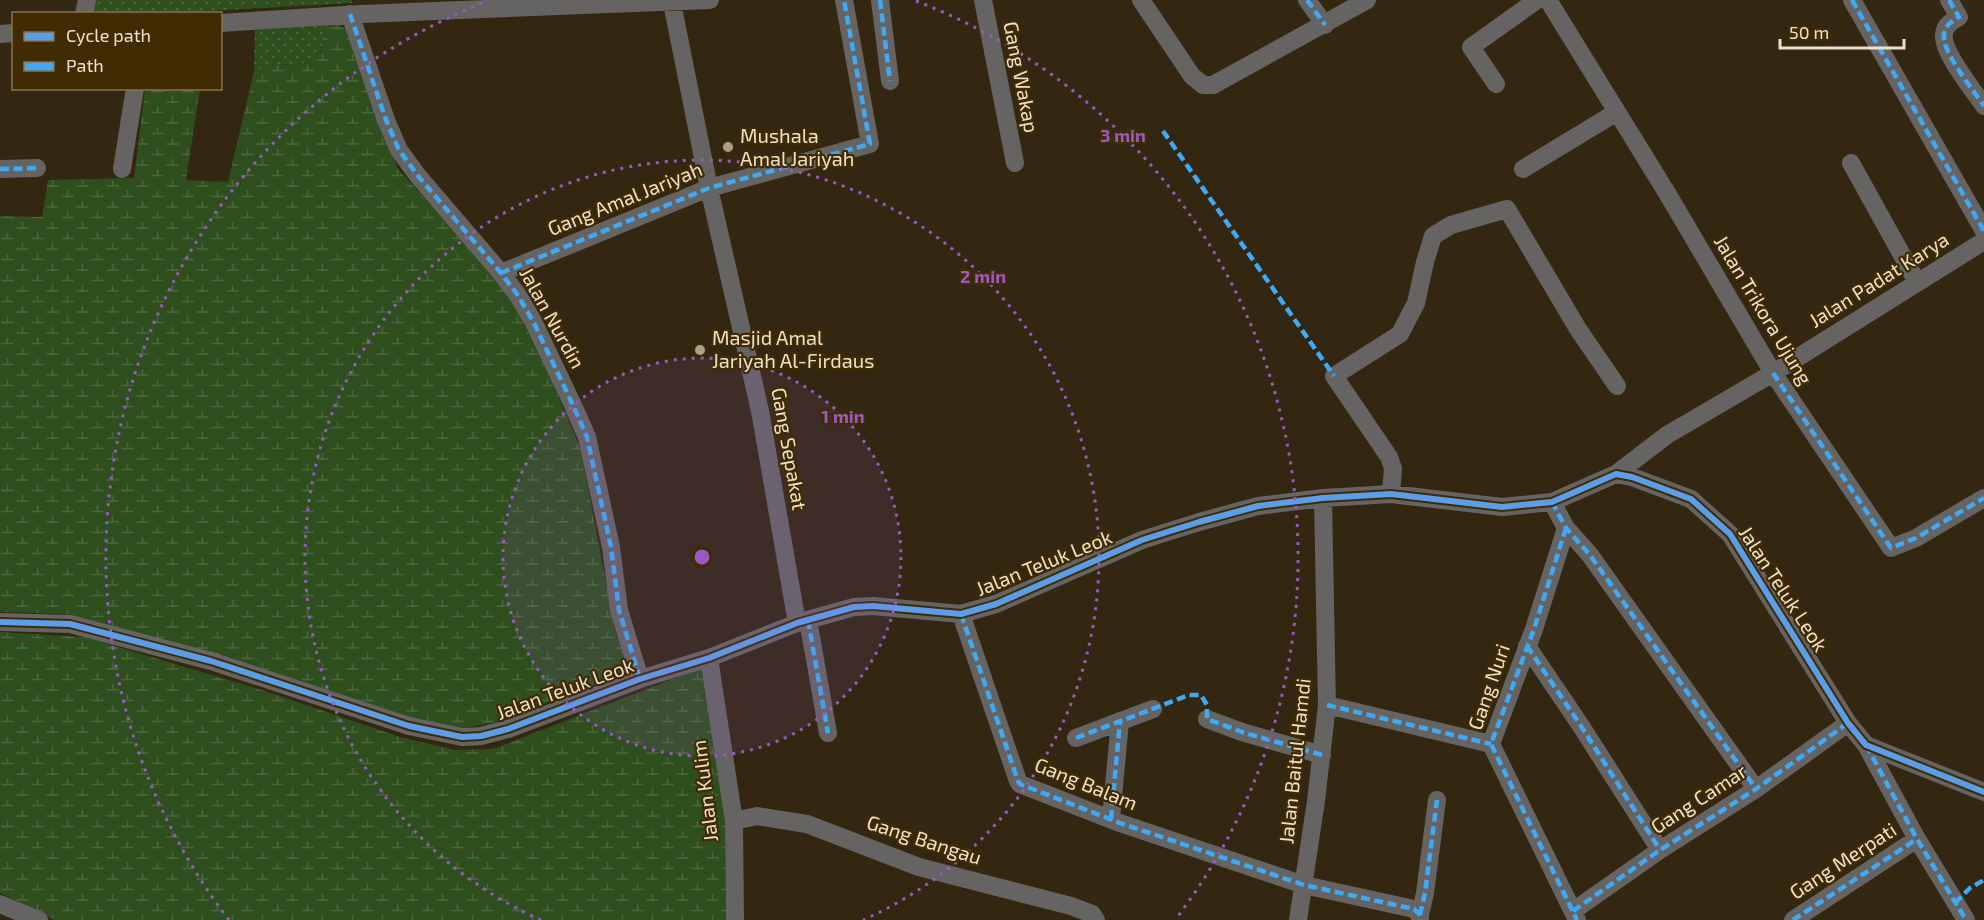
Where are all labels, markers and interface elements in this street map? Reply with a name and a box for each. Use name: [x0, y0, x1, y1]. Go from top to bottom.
legend: [12, 12, 222, 90]
scale bar: [1780, 12, 1904, 50]
street label: Gang Wakap: [999, 19, 1045, 135]
text: 50 m: [1789, 21, 1829, 43]
text: Cycle path: [66, 24, 151, 46]
text: Path: [66, 54, 104, 76]
place label: Mushala Amal Jariyah: [740, 123, 854, 170]
text: 3 min: [1100, 124, 1146, 146]
marker: Mushala Amal Jariyah: [721, 140, 735, 154]
street label: Gang Amal Jariyah: [544, 156, 705, 240]
street label: Jalan Padat Karya: [1804, 227, 1953, 332]
street label: Jalan Trikora Ujung: [1710, 230, 1818, 389]
street label: Jalan Nurdin: [515, 263, 591, 372]
text: 2 min: [960, 265, 1006, 287]
place label: Masjid Amal Jariyah Al-Firdaus: [712, 325, 874, 372]
marker: Masjid Amal Jariyah Al-Firdaus: [693, 343, 707, 357]
street label: Gang Sepakat: [767, 386, 813, 512]
text: 1 min: [821, 405, 865, 427]
street label: Jalan Teluk Leok: [1734, 521, 1833, 656]
street label: Jalan Teluk Leok: [972, 524, 1115, 600]
centre of rings: [692, 547, 712, 567]
street label: Gang Nuri: [1462, 641, 1514, 733]
street label: Jalan Teluk Leok: [493, 652, 637, 724]
street label: Jalan Baitul Hamdi: [1273, 677, 1315, 845]
street label: Jalan Kulim: [686, 739, 722, 843]
street label: Gang Balam: [1032, 752, 1141, 815]
street label: Gang Camar: [1646, 758, 1751, 838]
street label: Gang Bangau: [864, 809, 985, 869]
street label: Gang Merpati: [1785, 817, 1900, 904]

